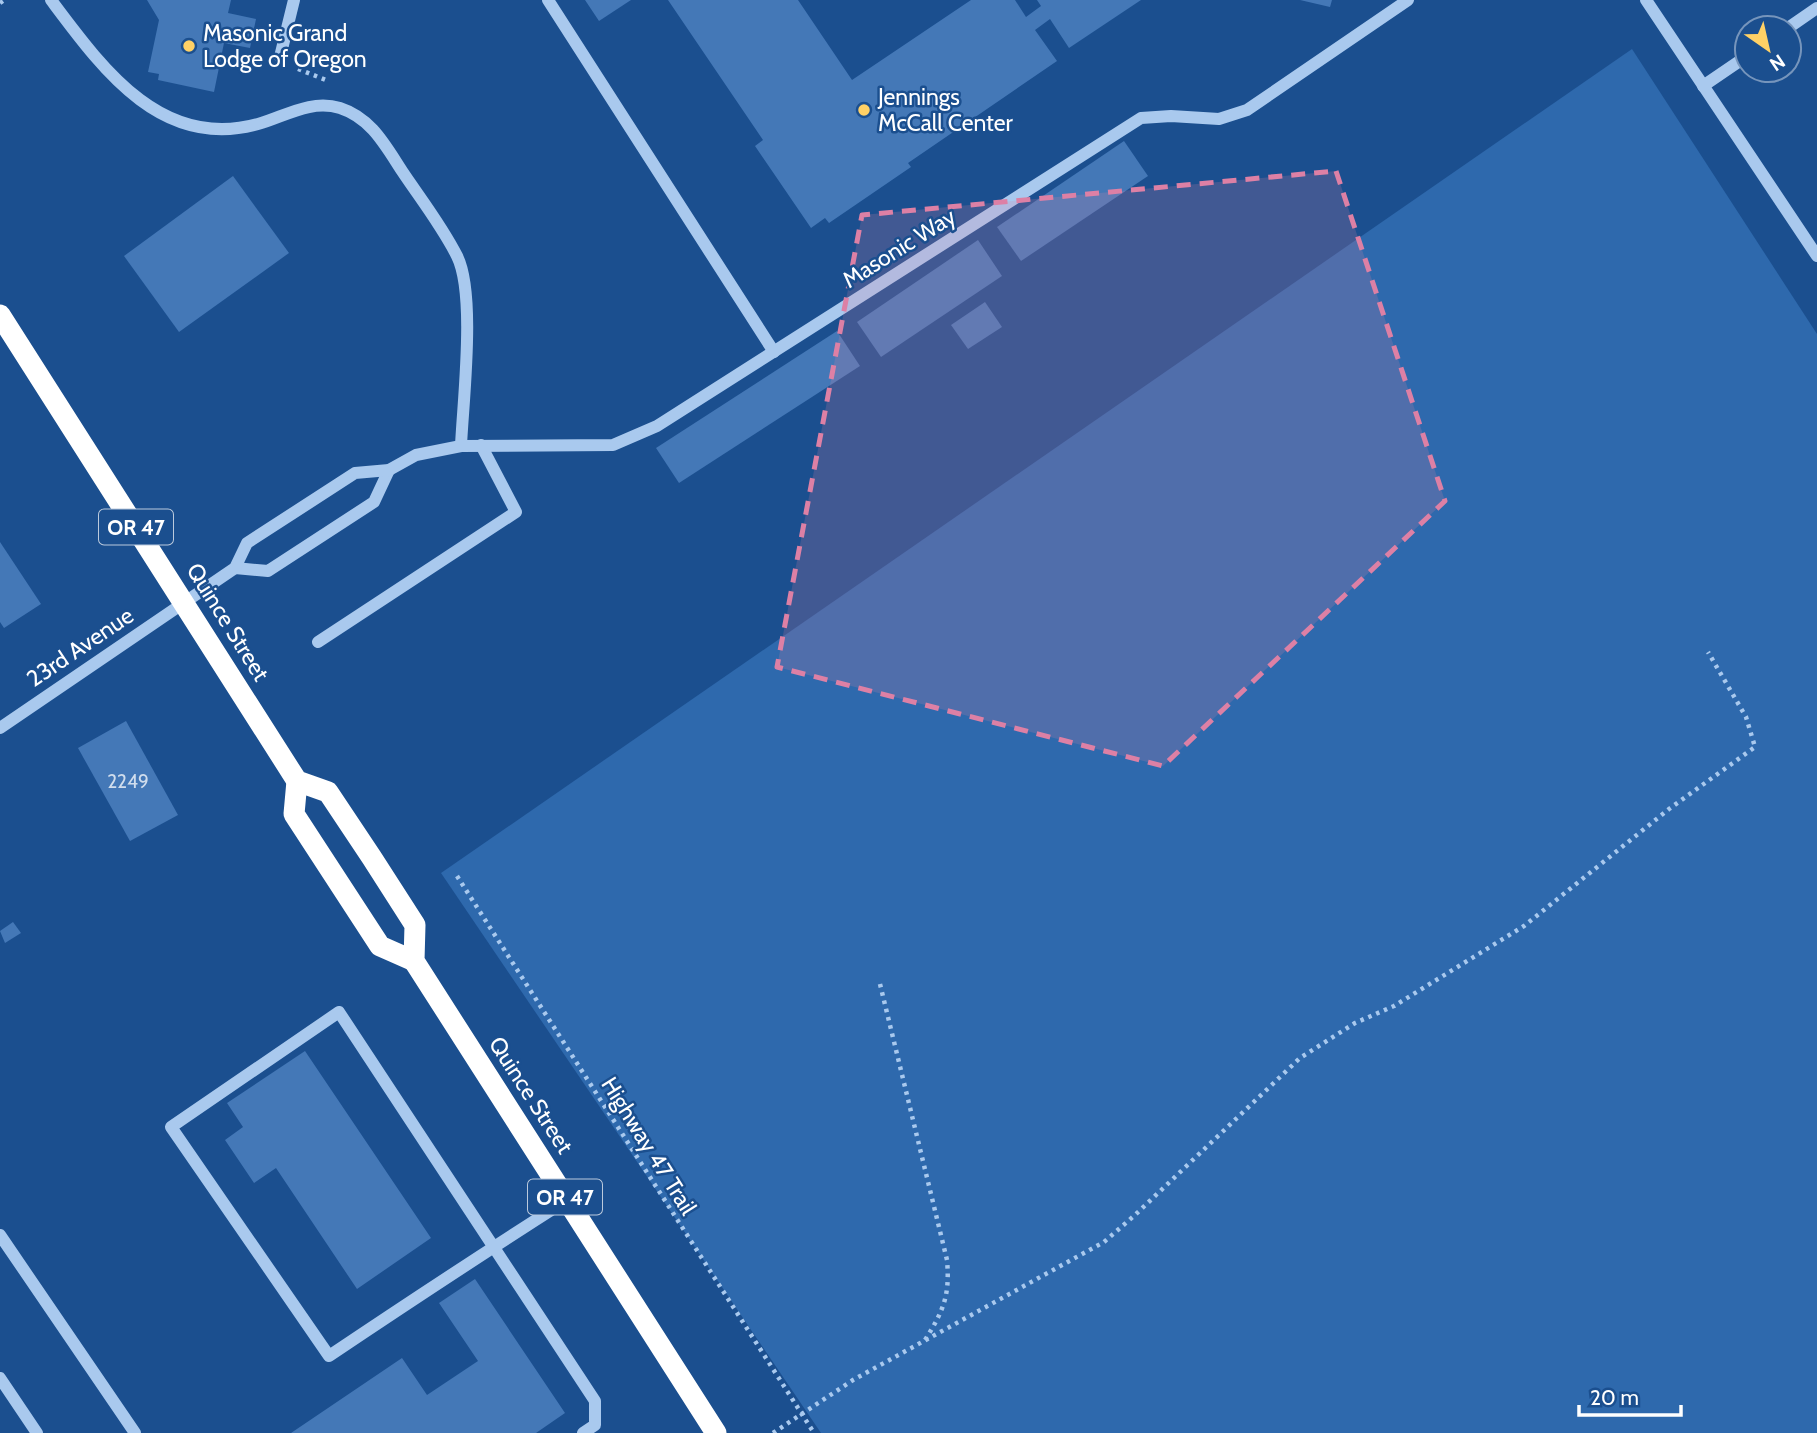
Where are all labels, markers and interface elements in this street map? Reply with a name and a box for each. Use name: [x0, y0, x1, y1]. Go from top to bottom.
north arrow: [1733, 14, 1803, 84]
place label: Masonic Grand Lodge of Oregon: [203, 19, 367, 73]
marker: Masonic Grand Lodge of Oregon: [181, 38, 197, 54]
text: N: [1765, 49, 1789, 76]
place label: Jennings McCall Center: [877, 83, 1014, 137]
marker: Jennings McCall Center: [856, 102, 872, 118]
street label: Masonic Way: [837, 202, 961, 294]
road number: OR 47: [99, 510, 173, 544]
street label: Quince Street: [181, 558, 275, 686]
street label: 23rd Avenue: [21, 601, 139, 693]
house number: 2249: [107, 770, 149, 793]
street label: Quince Street: [483, 1031, 579, 1159]
street label: Highway 47 Trail: [595, 1072, 703, 1221]
road number: OR 47: [528, 1180, 602, 1214]
scale bar: [1579, 1374, 1680, 1418]
text: 20 m: [1590, 1385, 1639, 1410]

